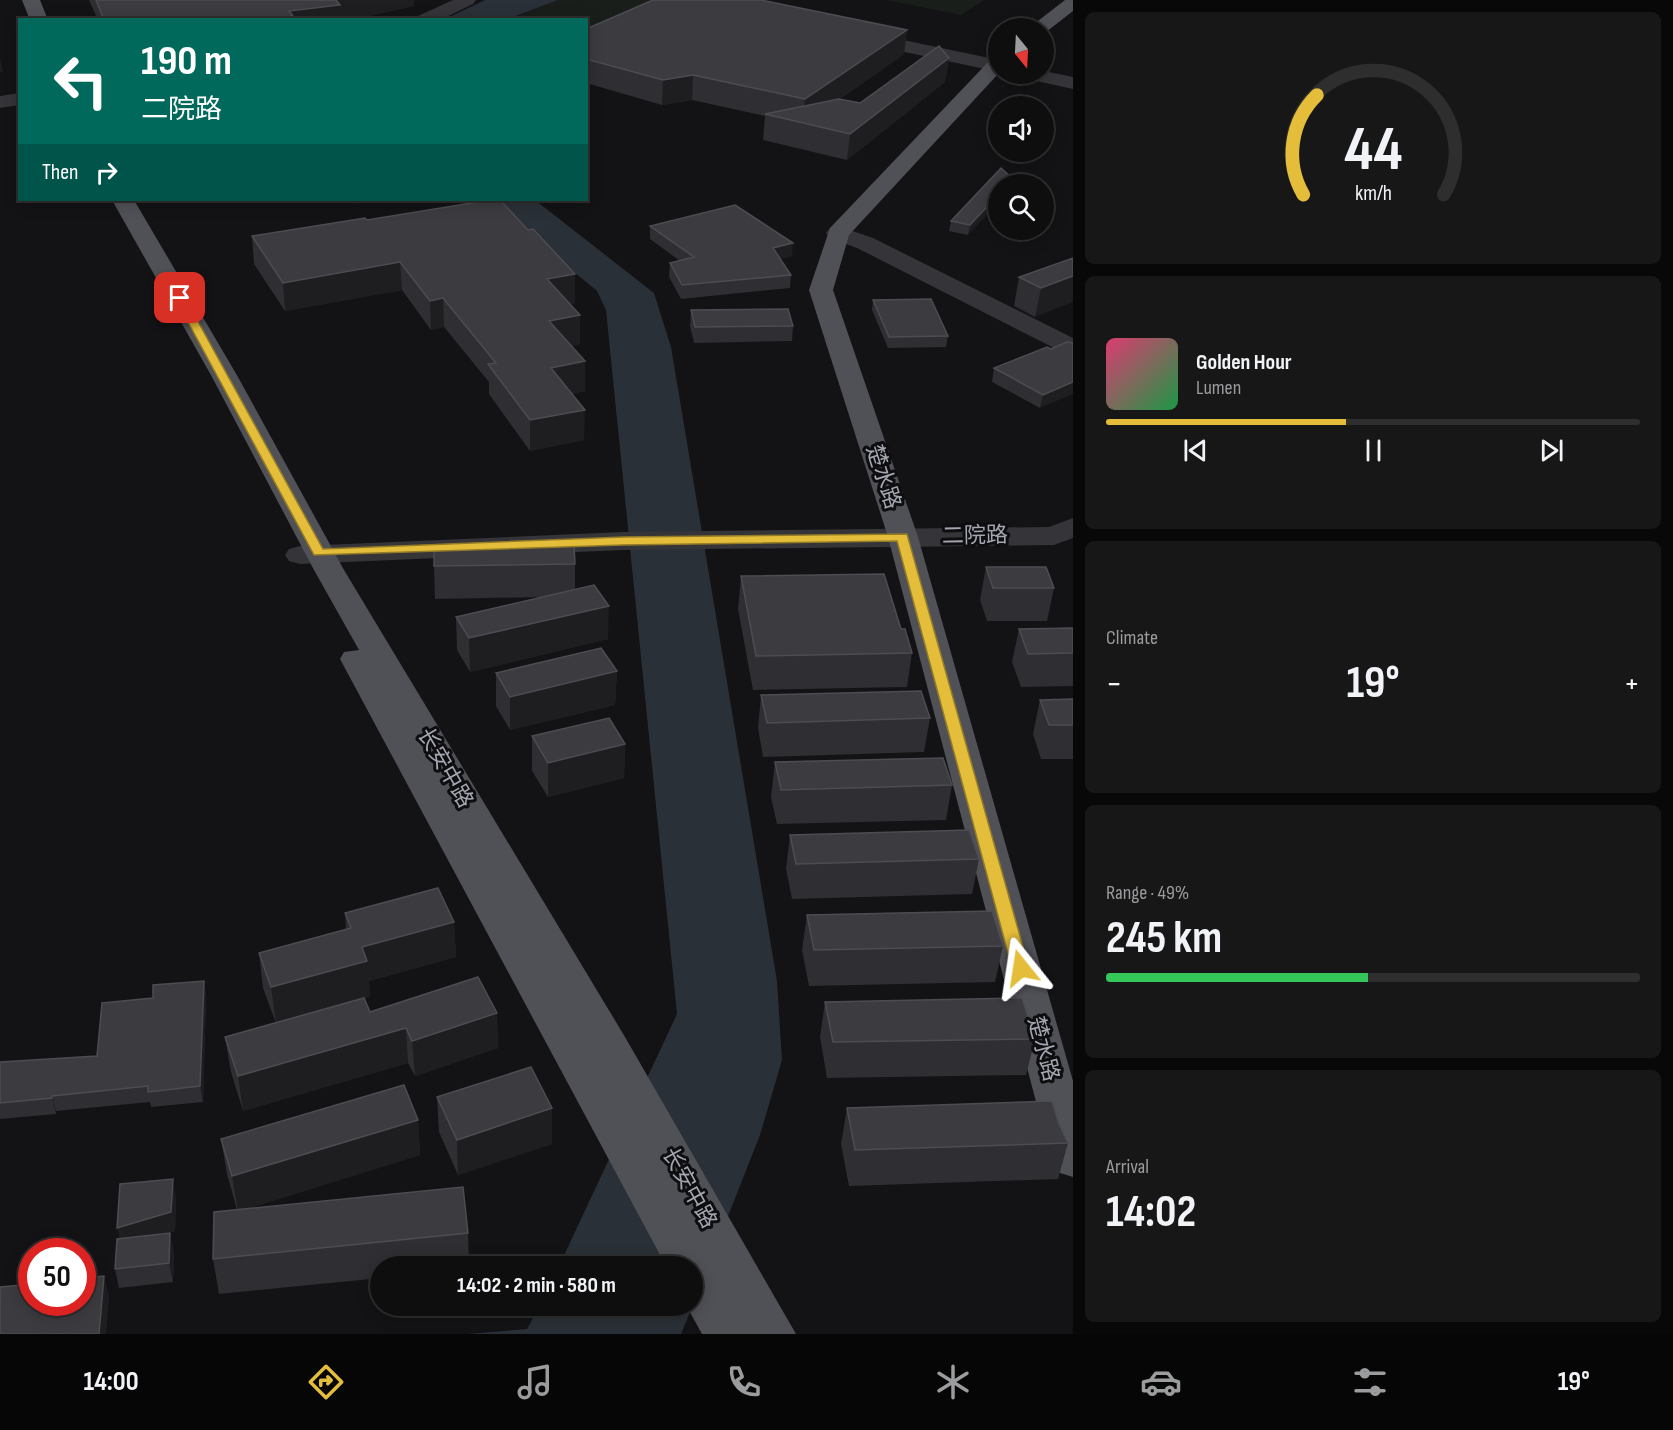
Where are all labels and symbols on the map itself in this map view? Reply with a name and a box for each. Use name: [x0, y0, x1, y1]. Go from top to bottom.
north arrow: [988, 18, 1054, 84]
pin: [154, 272, 205, 323]
street label: 楚水路: [860, 441, 906, 513]
street label: 二院路: [942, 522, 1008, 550]
street label: 长安中路: [411, 723, 479, 813]
position arrow: [989, 936, 1053, 1000]
street label: 楚水路: [1021, 1014, 1065, 1084]
street label: 长安中路: [656, 1143, 722, 1233]
speed limit sign: 50: [18, 1238, 96, 1316]

